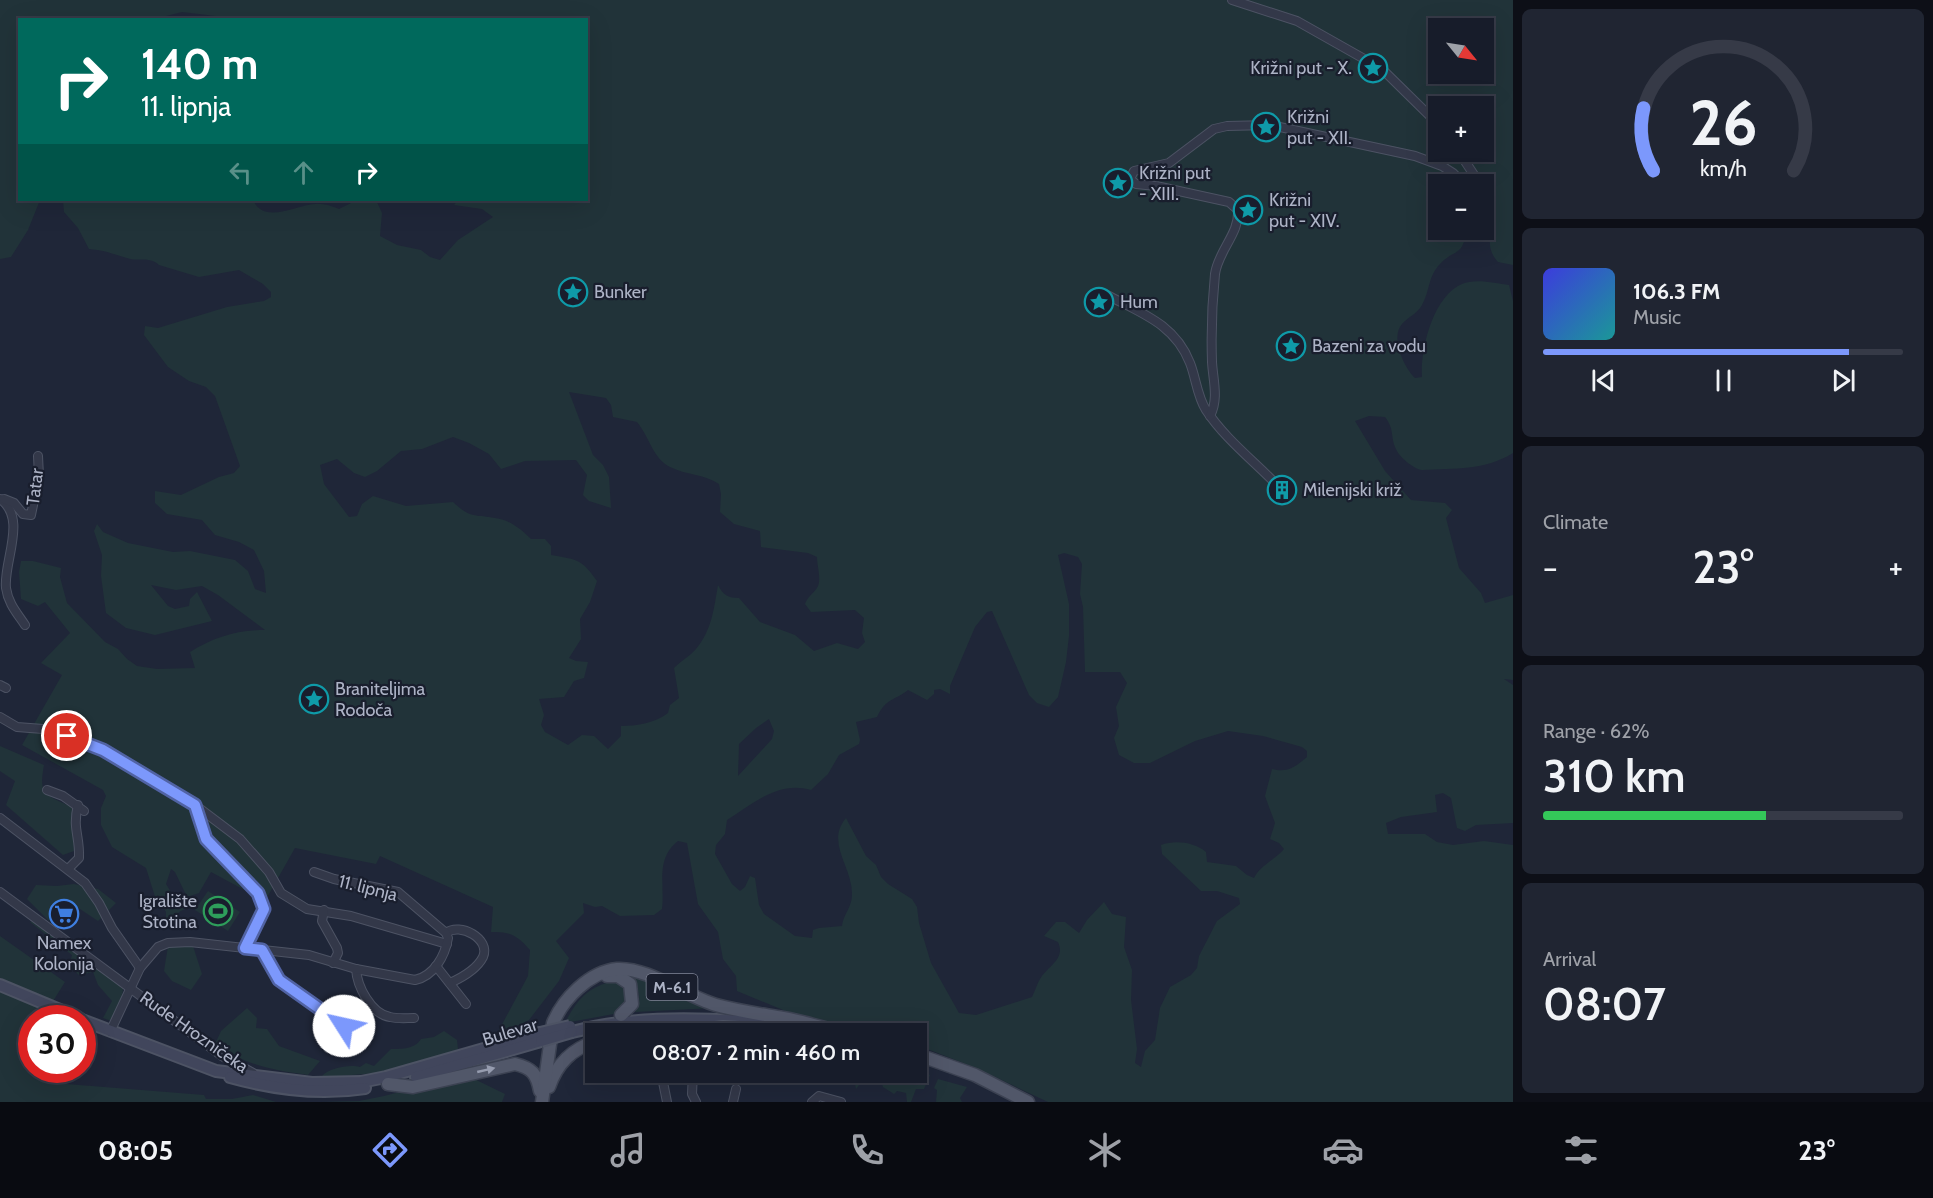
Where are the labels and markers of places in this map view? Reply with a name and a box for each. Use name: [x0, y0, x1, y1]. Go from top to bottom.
place icon: Križni put - X.: [1357, 52, 1389, 84]
place label: Križni put - X.: [1250, 57, 1352, 79]
place label: Križni put - XII.: [1287, 106, 1352, 149]
place icon: Križni put - XII.: [1250, 111, 1282, 143]
place label: Križni put - XIII.: [1139, 162, 1211, 205]
place icon: Križni put - XIII.: [1102, 167, 1134, 199]
place label: Križni put - XIV.: [1269, 189, 1339, 232]
place icon: Križni put - XIV.: [1232, 194, 1264, 226]
place icon: Bunker: [557, 276, 589, 308]
place label: Bunker: [594, 281, 647, 303]
place icon: Hum: [1083, 286, 1115, 318]
place label: Hum: [1120, 291, 1158, 313]
place icon: Bazeni za vodu: [1275, 330, 1307, 362]
place label: Bazeni za vodu: [1312, 335, 1426, 357]
building icon: Milenijski križ: [1266, 474, 1298, 506]
place label: Milenijski križ: [1303, 479, 1402, 501]
place label: Braniteljima Rodoča: [335, 678, 426, 721]
place icon: Braniteljima Rodoča: [298, 683, 330, 715]
pin: [41, 710, 92, 761]
place label: Igralište Stotina: [139, 890, 197, 933]
sports icon: Igralište Stotina: [202, 895, 234, 927]
supermarket icon: Namex Kolonija: [48, 898, 80, 930]
place label: Namex Kolonija: [34, 932, 94, 975]

